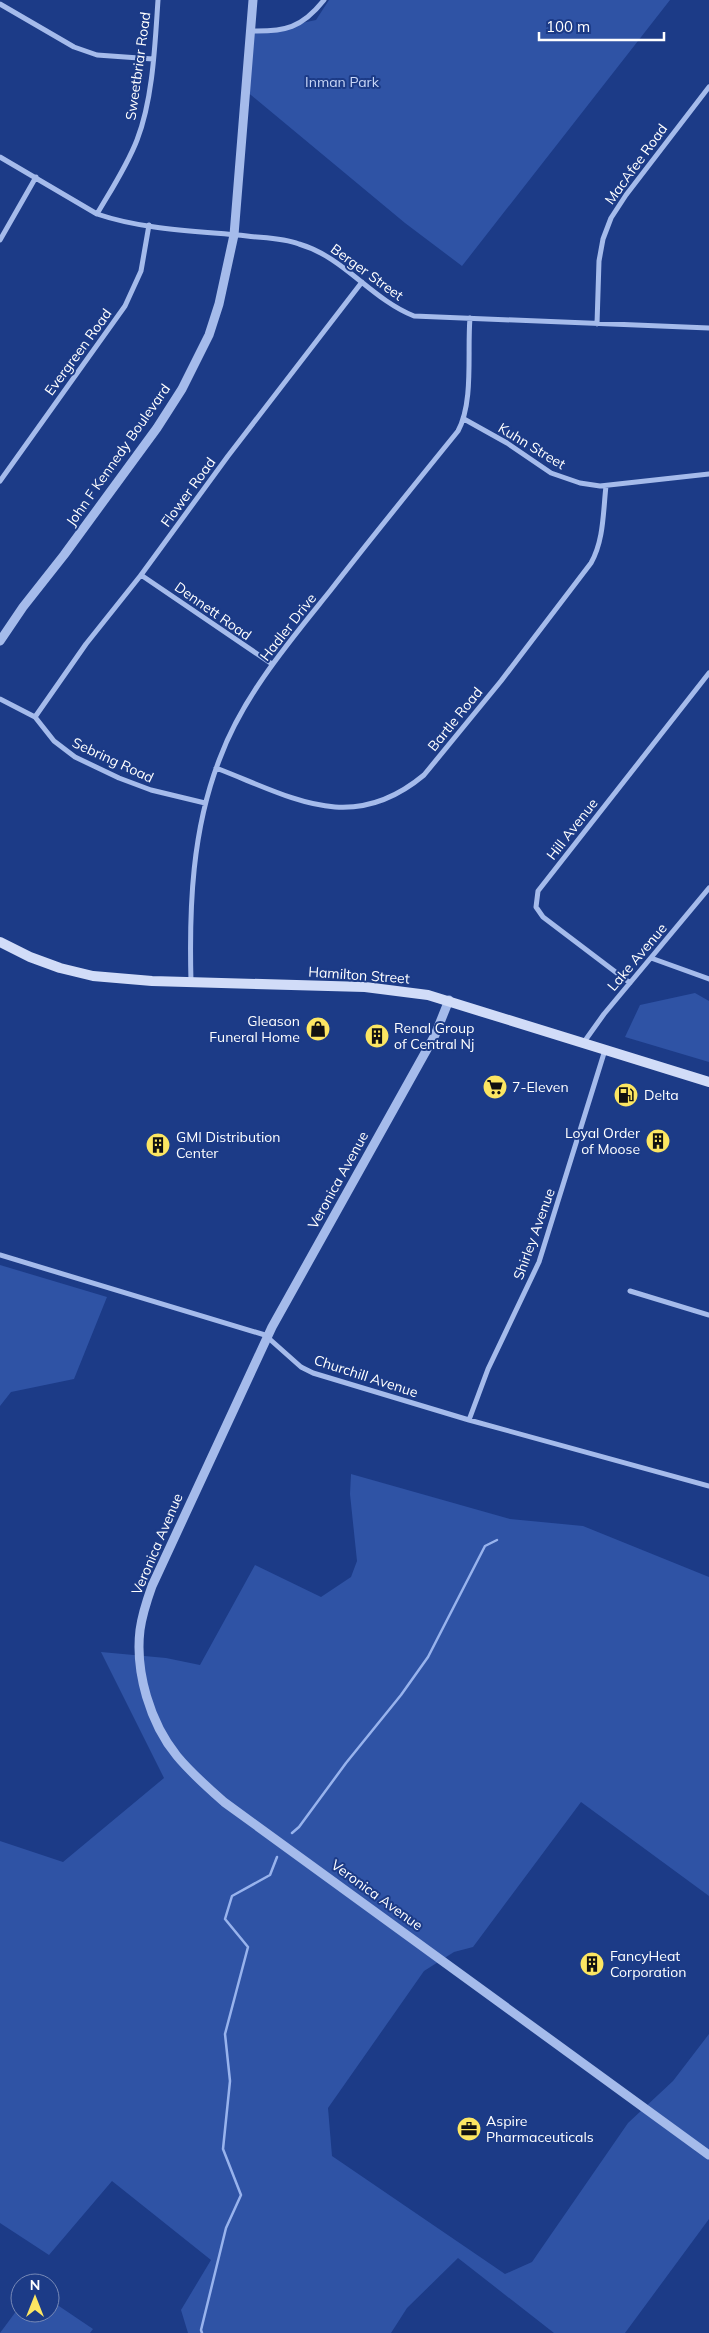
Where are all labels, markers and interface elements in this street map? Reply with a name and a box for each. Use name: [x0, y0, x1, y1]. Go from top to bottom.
scale bar: [539, 10, 664, 42]
street label: Sweetbriar Road: [121, 11, 155, 121]
text: 100 m: [546, 17, 590, 36]
park label: Inman Park: [305, 73, 380, 91]
street label: MacAfee Road: [601, 120, 671, 208]
street label: Berger Street: [327, 240, 407, 305]
street label: Evergreen Road: [40, 305, 116, 399]
street label: John F Kennedy Boulevard: [62, 380, 174, 530]
street label: Kuhn Street: [495, 419, 569, 473]
street label: Flower Road: [157, 454, 219, 530]
street label: Dennett Road: [171, 578, 255, 644]
street label: Hadler Drive: [256, 590, 320, 664]
street label: Bartle Road: [424, 683, 486, 755]
street label: Sebring Road: [69, 733, 157, 787]
street label: Hill Avenue: [542, 795, 602, 863]
street label: Lake Avenue: [603, 919, 671, 995]
street label: Hamilton Street: [308, 962, 410, 988]
place label: Gleason Funeral Home: [209, 1012, 300, 1046]
shop icon: Gleason Funeral Home: [305, 1016, 331, 1042]
place label: Renal Group of Central Nj: [394, 1019, 474, 1053]
building icon: Renal Group of Central Nj: [364, 1023, 390, 1049]
supermarket icon: 7-Eleven: [482, 1074, 508, 1100]
place label: 7-Eleven: [512, 1078, 569, 1096]
fuel station icon: Delta: [613, 1082, 639, 1108]
place label: Delta: [644, 1086, 679, 1104]
place label: Loyal Order of Moose: [565, 1124, 641, 1158]
place label: GMI Distribution Center: [176, 1128, 280, 1162]
street label: Veronica Avenue: [304, 1128, 372, 1232]
building icon: Loyal Order of Moose: [645, 1128, 671, 1154]
building icon: GMI Distribution Center: [145, 1132, 171, 1158]
street label: Shirley Avenue: [509, 1186, 559, 1282]
street label: Churchill Avenue: [312, 1351, 420, 1401]
street label: Veronica Avenue: [127, 1490, 187, 1598]
street label: Veronica Avenue: [328, 1856, 426, 1934]
place label: FancyHeat Corporation: [610, 1947, 686, 1981]
building icon: FancyHeat Corporation: [579, 1951, 605, 1977]
place label: Aspire Pharmaceuticals: [486, 2112, 594, 2146]
office icon: Aspire Pharmaceuticals: [456, 2116, 482, 2142]
north arrow: [10, 2273, 60, 2323]
text: N: [30, 2276, 40, 2294]

